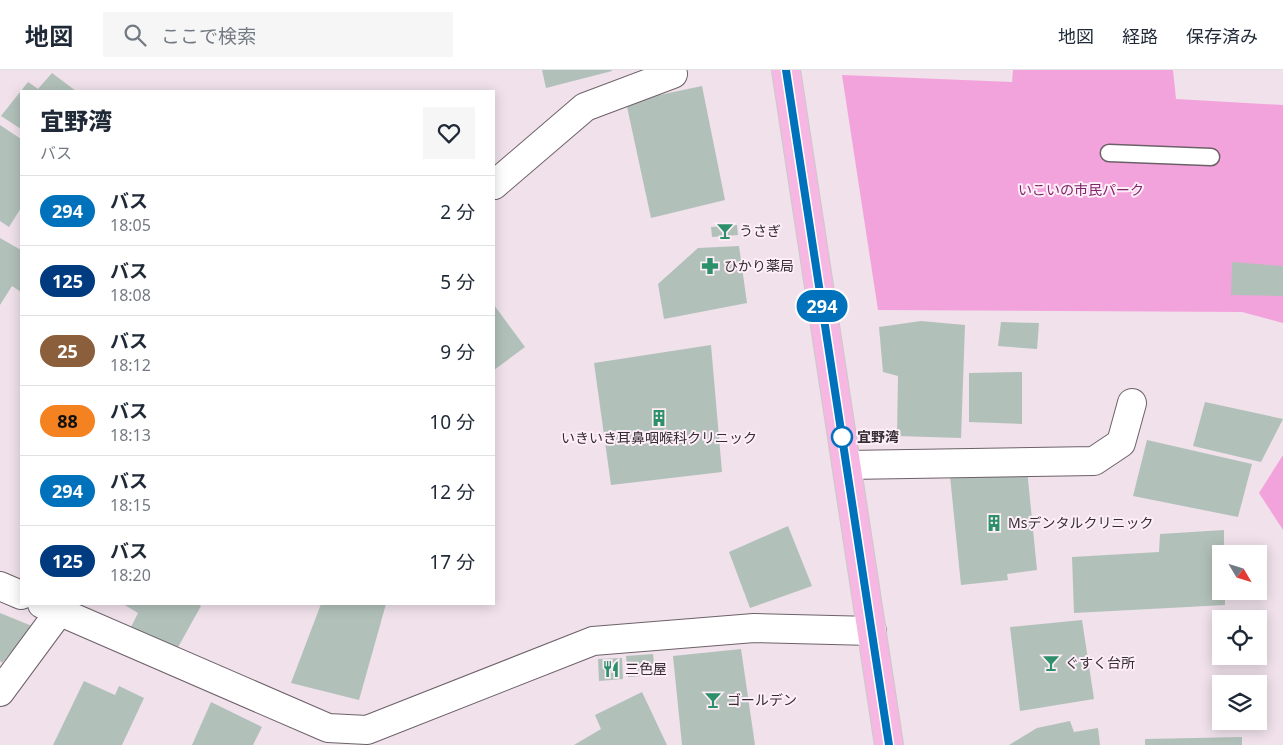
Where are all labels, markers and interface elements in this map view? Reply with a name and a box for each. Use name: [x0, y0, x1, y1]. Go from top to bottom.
search box: [103, 12, 453, 57]
text: 地図: [25, 19, 73, 52]
icon: search: [121, 21, 149, 49]
text: ここで検索: [161, 23, 256, 49]
text: 地図: [1058, 24, 1094, 48]
text: 経路: [1122, 24, 1158, 48]
text: 保存済み: [1186, 24, 1258, 48]
text: 宜野湾: [40, 104, 112, 137]
button: heart: [423, 107, 475, 159]
text: バス: [40, 142, 72, 164]
park label: いこいの市民パーク: [1018, 180, 1144, 199]
text: バス: [110, 188, 148, 214]
text: 294: [52, 199, 83, 223]
text: 2 分: [440, 199, 475, 225]
text: 18:05: [110, 214, 151, 236]
bar icon: うさぎ: [715, 221, 735, 241]
place label: うさぎ: [739, 221, 781, 240]
pharmacy icon: ひかり薬局: [700, 256, 720, 276]
place label: ひかり薬局: [724, 256, 794, 275]
text: バス: [110, 258, 148, 284]
text: 125: [52, 269, 83, 293]
text: 5 分: [440, 269, 475, 295]
text: 18:08: [110, 284, 151, 306]
line badge: 294: [793, 290, 851, 322]
text: 294: [807, 294, 837, 318]
text: バス: [110, 328, 148, 354]
text: 25: [57, 339, 78, 363]
text: 9 分: [440, 339, 475, 365]
text: 18:12: [110, 354, 151, 376]
text: バス: [110, 398, 148, 424]
building icon: いきいき耳鼻咽喉科クリニック: [649, 408, 669, 428]
text: 88: [57, 409, 78, 433]
text: 10 分: [429, 409, 475, 435]
text: 18:13: [110, 424, 151, 446]
marker: 宜野湾: [831, 426, 853, 448]
place label: 宜野湾: [857, 427, 899, 446]
place label: いきいき耳鼻咽喉科クリニック: [561, 428, 757, 447]
text: バス: [110, 468, 148, 494]
text: 294: [52, 479, 83, 503]
text: 12 分: [429, 479, 475, 505]
text: 18:15: [110, 494, 151, 516]
building icon: Msデンタルクリニック: [984, 513, 1004, 533]
place label: Msデンタルクリニック: [1008, 513, 1153, 532]
text: バス: [110, 538, 148, 564]
north arrow: [1212, 545, 1268, 600]
map controls: [1212, 545, 1267, 730]
text: 125: [52, 549, 83, 573]
text: 17 分: [429, 549, 475, 575]
text: 18:20: [110, 564, 151, 586]
button: locate: [1212, 610, 1267, 665]
bar icon: ぐすく台所: [1041, 653, 1061, 673]
place label: ぐすく台所: [1065, 653, 1135, 672]
restaurant icon: 三色屋: [601, 659, 621, 679]
place label: 三色屋: [625, 659, 667, 678]
button: layers: [1212, 675, 1267, 730]
bar icon: ゴールデン: [703, 690, 723, 710]
place label: ゴールデン: [727, 690, 797, 709]

